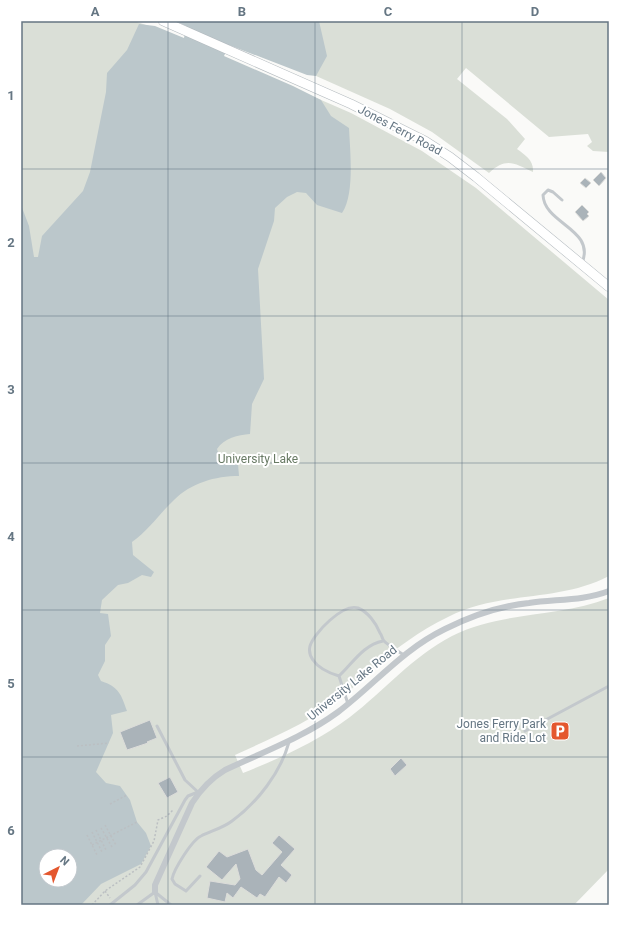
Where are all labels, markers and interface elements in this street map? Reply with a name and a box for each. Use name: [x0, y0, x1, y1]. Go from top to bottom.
text: A: [91, 4, 100, 19]
text: B: [238, 4, 246, 19]
text: C: [384, 4, 393, 19]
text: D: [531, 4, 539, 19]
text: 1: [7, 88, 15, 103]
street label: Jones Ferry Road: [356, 102, 444, 158]
text: 2: [7, 235, 15, 250]
text: 3: [7, 382, 15, 397]
park label: University Lake: [218, 452, 298, 466]
text: 4: [7, 529, 15, 544]
street label: University Lake Road: [304, 643, 400, 723]
text: 5: [7, 676, 15, 691]
place label: Jones Ferry Park and Ride Lot: [456, 717, 547, 745]
parking icon: Jones Ferry Park and Ride Lot: [549, 720, 571, 742]
text: 6: [7, 823, 15, 838]
north arrow: [38, 848, 78, 888]
text: N: [57, 854, 72, 869]

